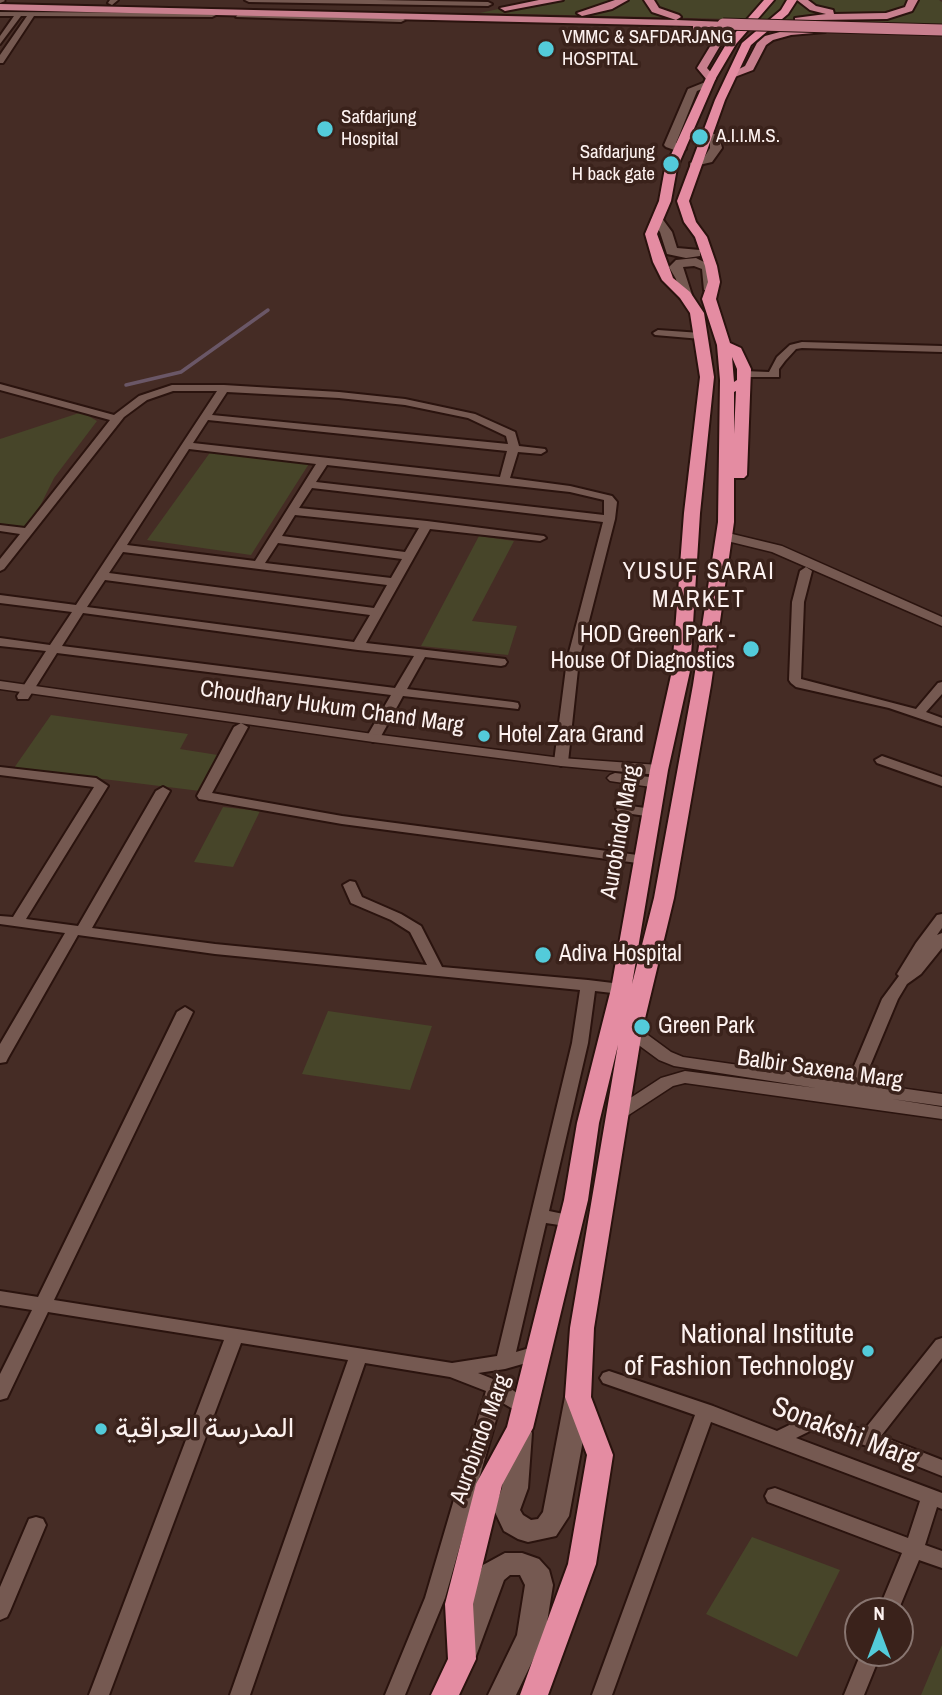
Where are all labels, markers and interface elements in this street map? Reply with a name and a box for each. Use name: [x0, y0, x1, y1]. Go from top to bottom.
place label: VMMC & SAFDARJANG HOSPITAL: [562, 27, 733, 71]
marker: VMMC & SAFDARJANG HOSPITAL: [536, 39, 556, 59]
place label: Safdarjung Hospital: [341, 107, 416, 151]
marker: Safdarjung Hospital: [315, 119, 335, 139]
place label: A.I.I.M.S.: [716, 126, 780, 148]
marker: A.I.I.M.S.: [690, 127, 710, 147]
place label: Safdarjung H back gate: [572, 142, 655, 186]
marker: Safdarjung H back gate: [661, 154, 681, 174]
district label: YUSUF SARAI MARKET: [624, 559, 774, 615]
place label: HOD Green Park - House Of Diagnostics: [550, 622, 735, 676]
marker: HOD Green Park - House Of Diagnostics: [741, 639, 761, 659]
street label: Choudhary Hukum Chand Marg: [198, 676, 466, 740]
place label: Hotel Zara Grand: [498, 722, 644, 750]
marker: Hotel Zara Grand: [476, 728, 492, 744]
street label: Aurobindo Marg: [596, 763, 646, 901]
place label: Adiva Hospital: [559, 941, 682, 969]
marker: Adiva Hospital: [533, 945, 553, 965]
place label: Green Park: [658, 1013, 754, 1041]
marker: Green Park: [632, 1017, 652, 1037]
street label: Balbir Saxena Marg: [736, 1045, 904, 1095]
place label: National Institute of Fashion Technology: [624, 1318, 854, 1384]
marker: National Institute of Fashion Technology: [860, 1343, 876, 1359]
street label: Aurobindo Marg: [445, 1371, 517, 1507]
street label: Sonakshi Marg: [767, 1391, 923, 1477]
place label: المدرسة العراقية: [115, 1412, 294, 1446]
marker: المدرسة العراقية: [93, 1421, 109, 1437]
north arrow: [844, 1597, 914, 1667]
text: N: [873, 1600, 885, 1626]

